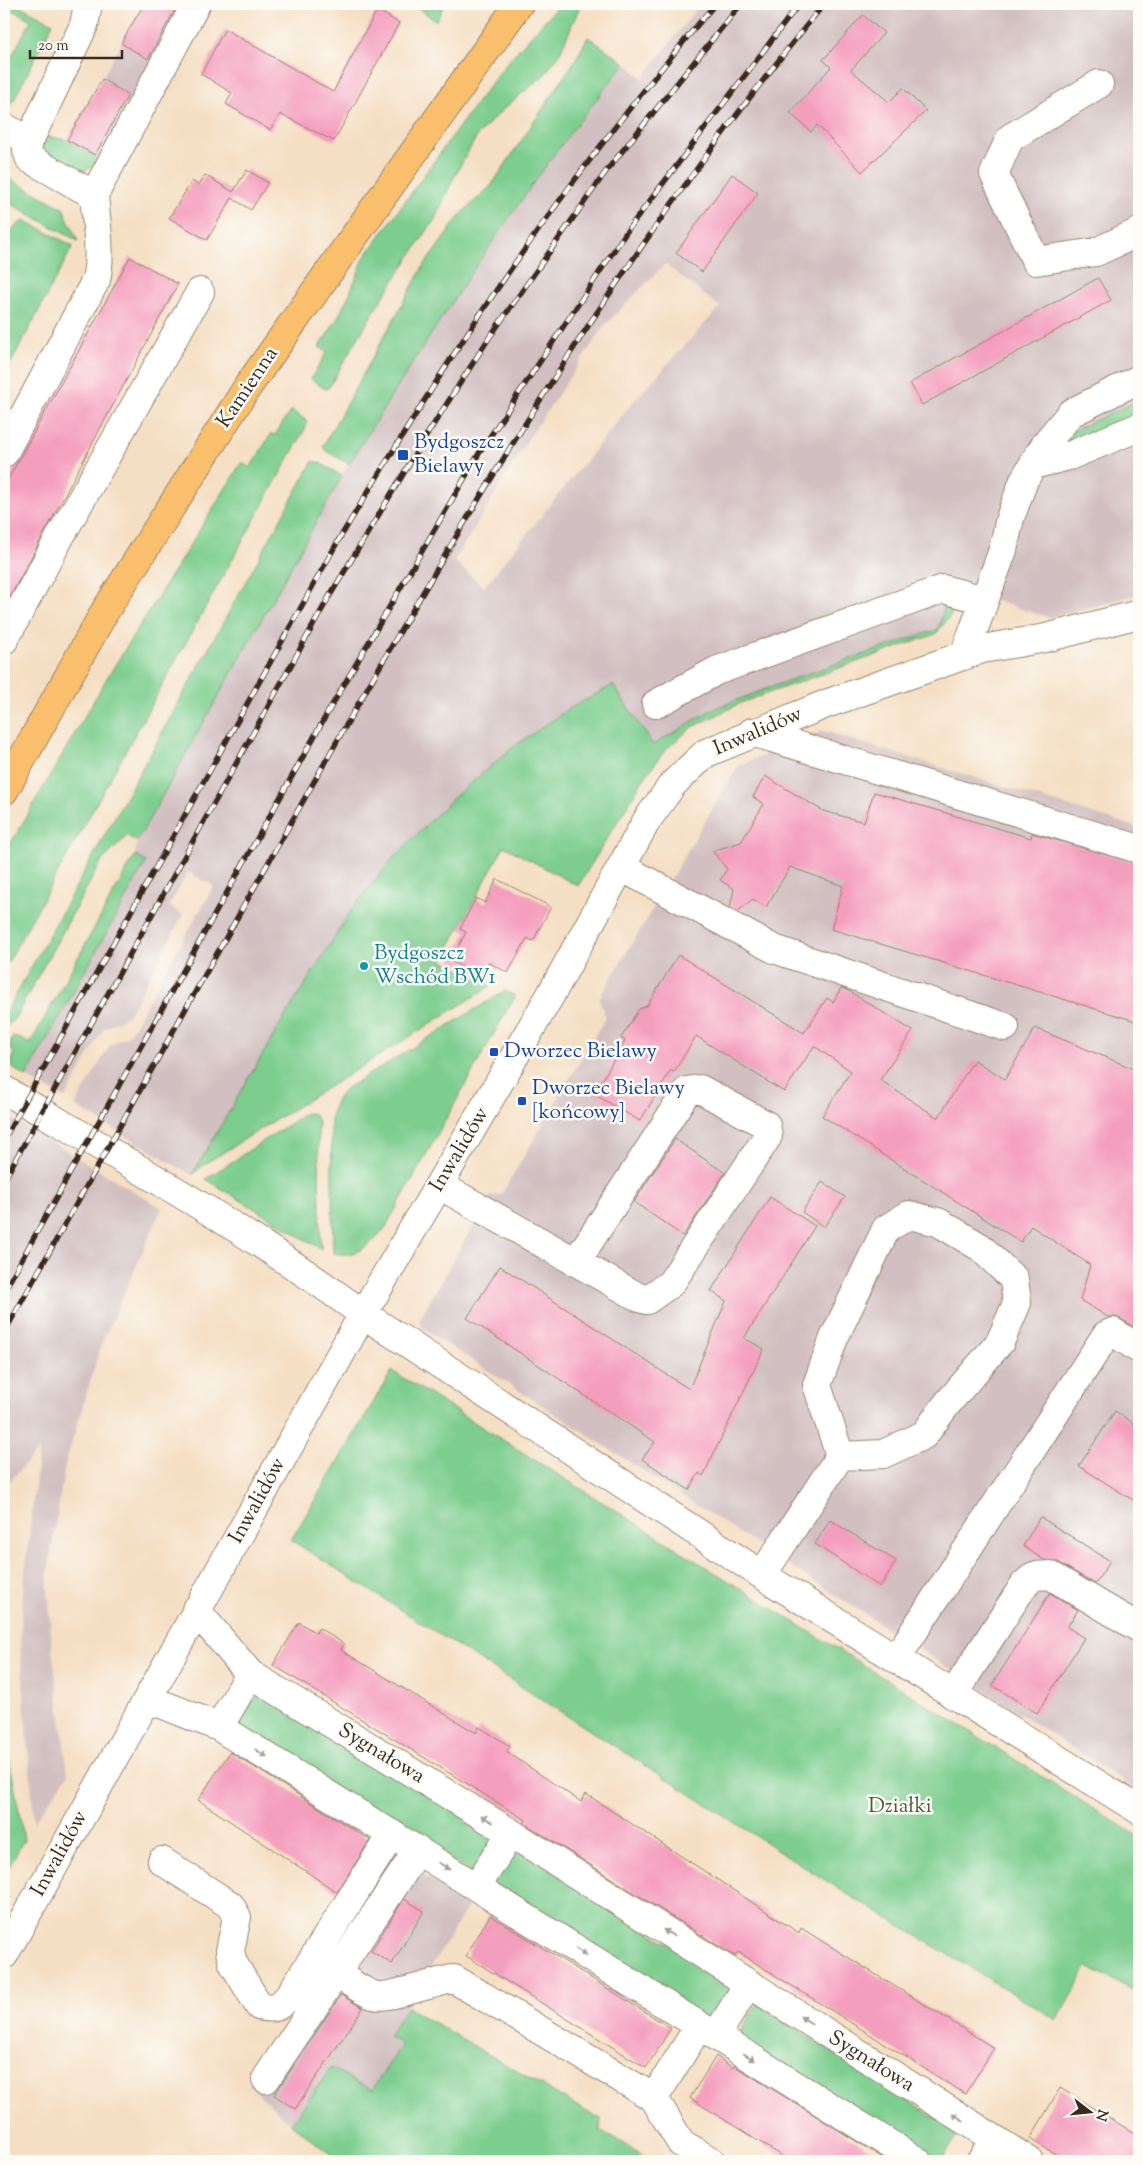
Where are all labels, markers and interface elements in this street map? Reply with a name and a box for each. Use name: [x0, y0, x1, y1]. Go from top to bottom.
scale bar: [30, 28, 122, 60]
text: 20 m: [38, 36, 69, 57]
street label: Kamienna: [210, 341, 286, 435]
place label: Bydgoszcz Bielawy: [414, 428, 504, 482]
marker: Bydgoszcz Bielawy: [396, 448, 410, 462]
street label: Inwalidów: [709, 700, 807, 764]
place label: Bydgoszcz Wschód BW1: [374, 939, 496, 993]
marker: Bydgoszcz Wschód BW1: [358, 960, 370, 972]
place label: Dworzec Bielawy: [504, 1037, 658, 1067]
marker: Dworzec Bielawy: [488, 1046, 500, 1058]
place label: Dworzec Bielawy [końcowy]: [532, 1074, 686, 1128]
marker: Dworzec Bielawy [końcowy]: [516, 1095, 528, 1107]
street label: Inwalidów: [423, 1102, 497, 1198]
street label: Inwalidów: [222, 1452, 294, 1549]
street label: Sygnałowa: [332, 1716, 430, 1792]
one-way arrow: [254, 1748, 267, 1757]
park label: Działki: [868, 1792, 932, 1822]
street label: Inwalidów: [24, 1805, 96, 1902]
one-way arrow: [481, 1814, 494, 1824]
one-way arrow: [437, 1861, 450, 1870]
one-way arrow: [663, 1929, 676, 1938]
one-way arrow: [575, 1947, 588, 1956]
one-way arrow: [800, 2016, 813, 2025]
street label: Sygnałowa: [822, 2024, 920, 2101]
one-way arrow: [742, 2052, 755, 2061]
north arrow: [1066, 2088, 1116, 2138]
text: N: [1089, 2107, 1112, 2123]
one-way arrow: [952, 2112, 965, 2122]

